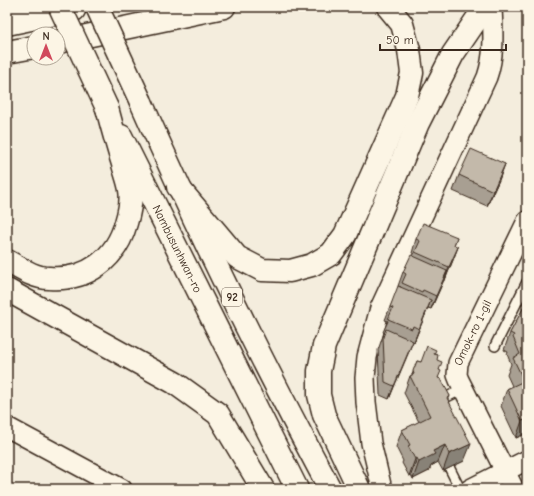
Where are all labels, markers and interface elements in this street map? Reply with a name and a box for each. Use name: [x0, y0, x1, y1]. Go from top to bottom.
north arrow: [26, 26, 66, 66]
scale bar: [380, 26, 506, 52]
text: N: [42, 30, 50, 43]
text: 50 m: [386, 33, 414, 47]
street label: Nambusunhwan-ro: [149, 203, 205, 295]
road number: 92: [222, 288, 242, 306]
street label: Omok-ro 1-gil: [451, 298, 494, 368]

